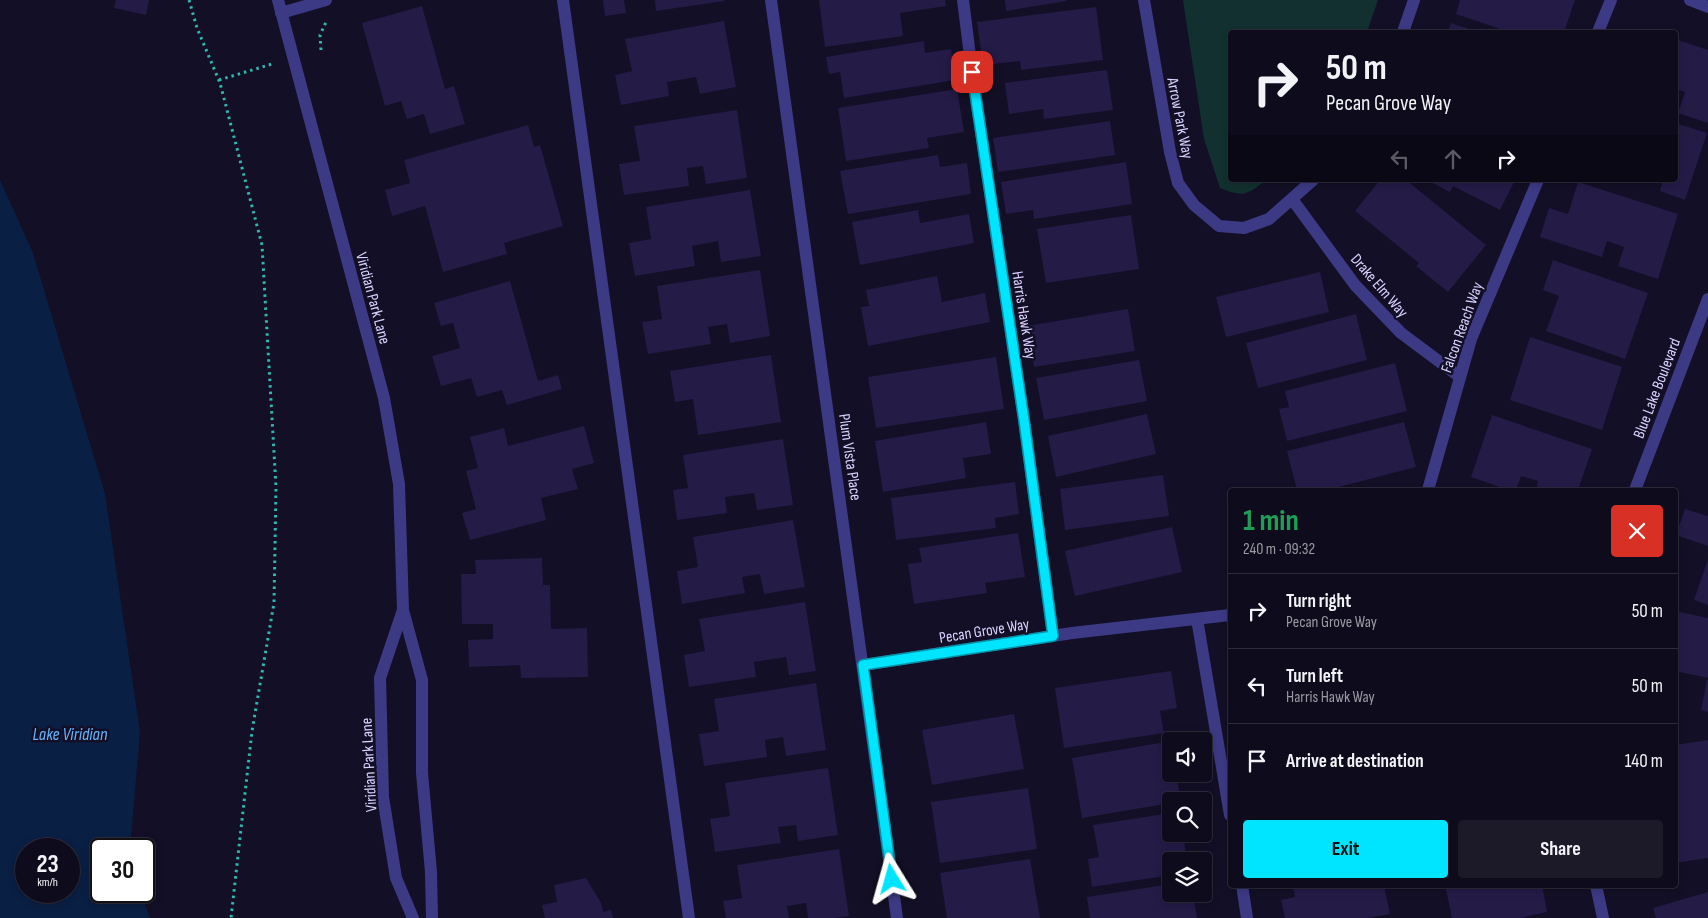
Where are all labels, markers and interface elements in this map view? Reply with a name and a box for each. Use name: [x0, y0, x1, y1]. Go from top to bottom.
text: 50 m: [1326, 47, 1387, 90]
icon: right: [1243, 50, 1308, 115]
pin: [951, 51, 993, 93]
icon: arrive: [958, 58, 986, 86]
street label: Arrow Park Way: [1162, 75, 1197, 161]
text: Pecan Grove Way: [1326, 90, 1451, 117]
icon: left: [1386, 145, 1414, 173]
icon: ahead: [1439, 145, 1467, 173]
icon: right: [1492, 145, 1520, 173]
street label: Viridian Park Lane: [351, 250, 394, 346]
street label: Drake Elm Way: [1346, 250, 1412, 322]
street label: Harris Hawk Way: [1007, 270, 1040, 361]
street label: Falcon Reach Way: [1437, 280, 1488, 375]
street label: Blue Lake Boulevard: [1630, 336, 1685, 441]
street label: Plum Vista Place: [834, 413, 865, 502]
text: 1 min: [1243, 503, 1299, 539]
button: close: [1611, 505, 1663, 557]
text: 240 m · 09:32: [1243, 540, 1315, 559]
text: Turn right: [1286, 590, 1351, 613]
icon: right: [1243, 597, 1271, 625]
text: 50 m: [1632, 600, 1663, 623]
text: Pecan Grove Way: [1286, 613, 1377, 632]
street label: Pecan Grove Way: [938, 615, 1031, 648]
text: Turn left: [1286, 665, 1343, 688]
icon: left: [1243, 672, 1271, 700]
text: 50 m: [1632, 675, 1663, 698]
text: Harris Hawk Way: [1286, 688, 1375, 707]
street label: Viridian Park Lane: [358, 717, 381, 812]
water label: Lake Viridian: [33, 724, 108, 745]
map controls: [1162, 732, 1212, 902]
button: sound: [1162, 732, 1212, 782]
icon: arrive: [1243, 747, 1271, 775]
text: Arrive at destination: [1286, 750, 1424, 773]
text: 140 m: [1625, 750, 1663, 773]
button: search: [1162, 792, 1212, 842]
button: Exit: [1243, 820, 1448, 878]
button: Share: [1458, 820, 1663, 878]
speed limit sign: 30: [90, 838, 155, 903]
text: 23: [36, 849, 59, 880]
position arrow: [865, 852, 917, 904]
button: layers: [1162, 852, 1212, 902]
text: km/h: [37, 875, 58, 890]

